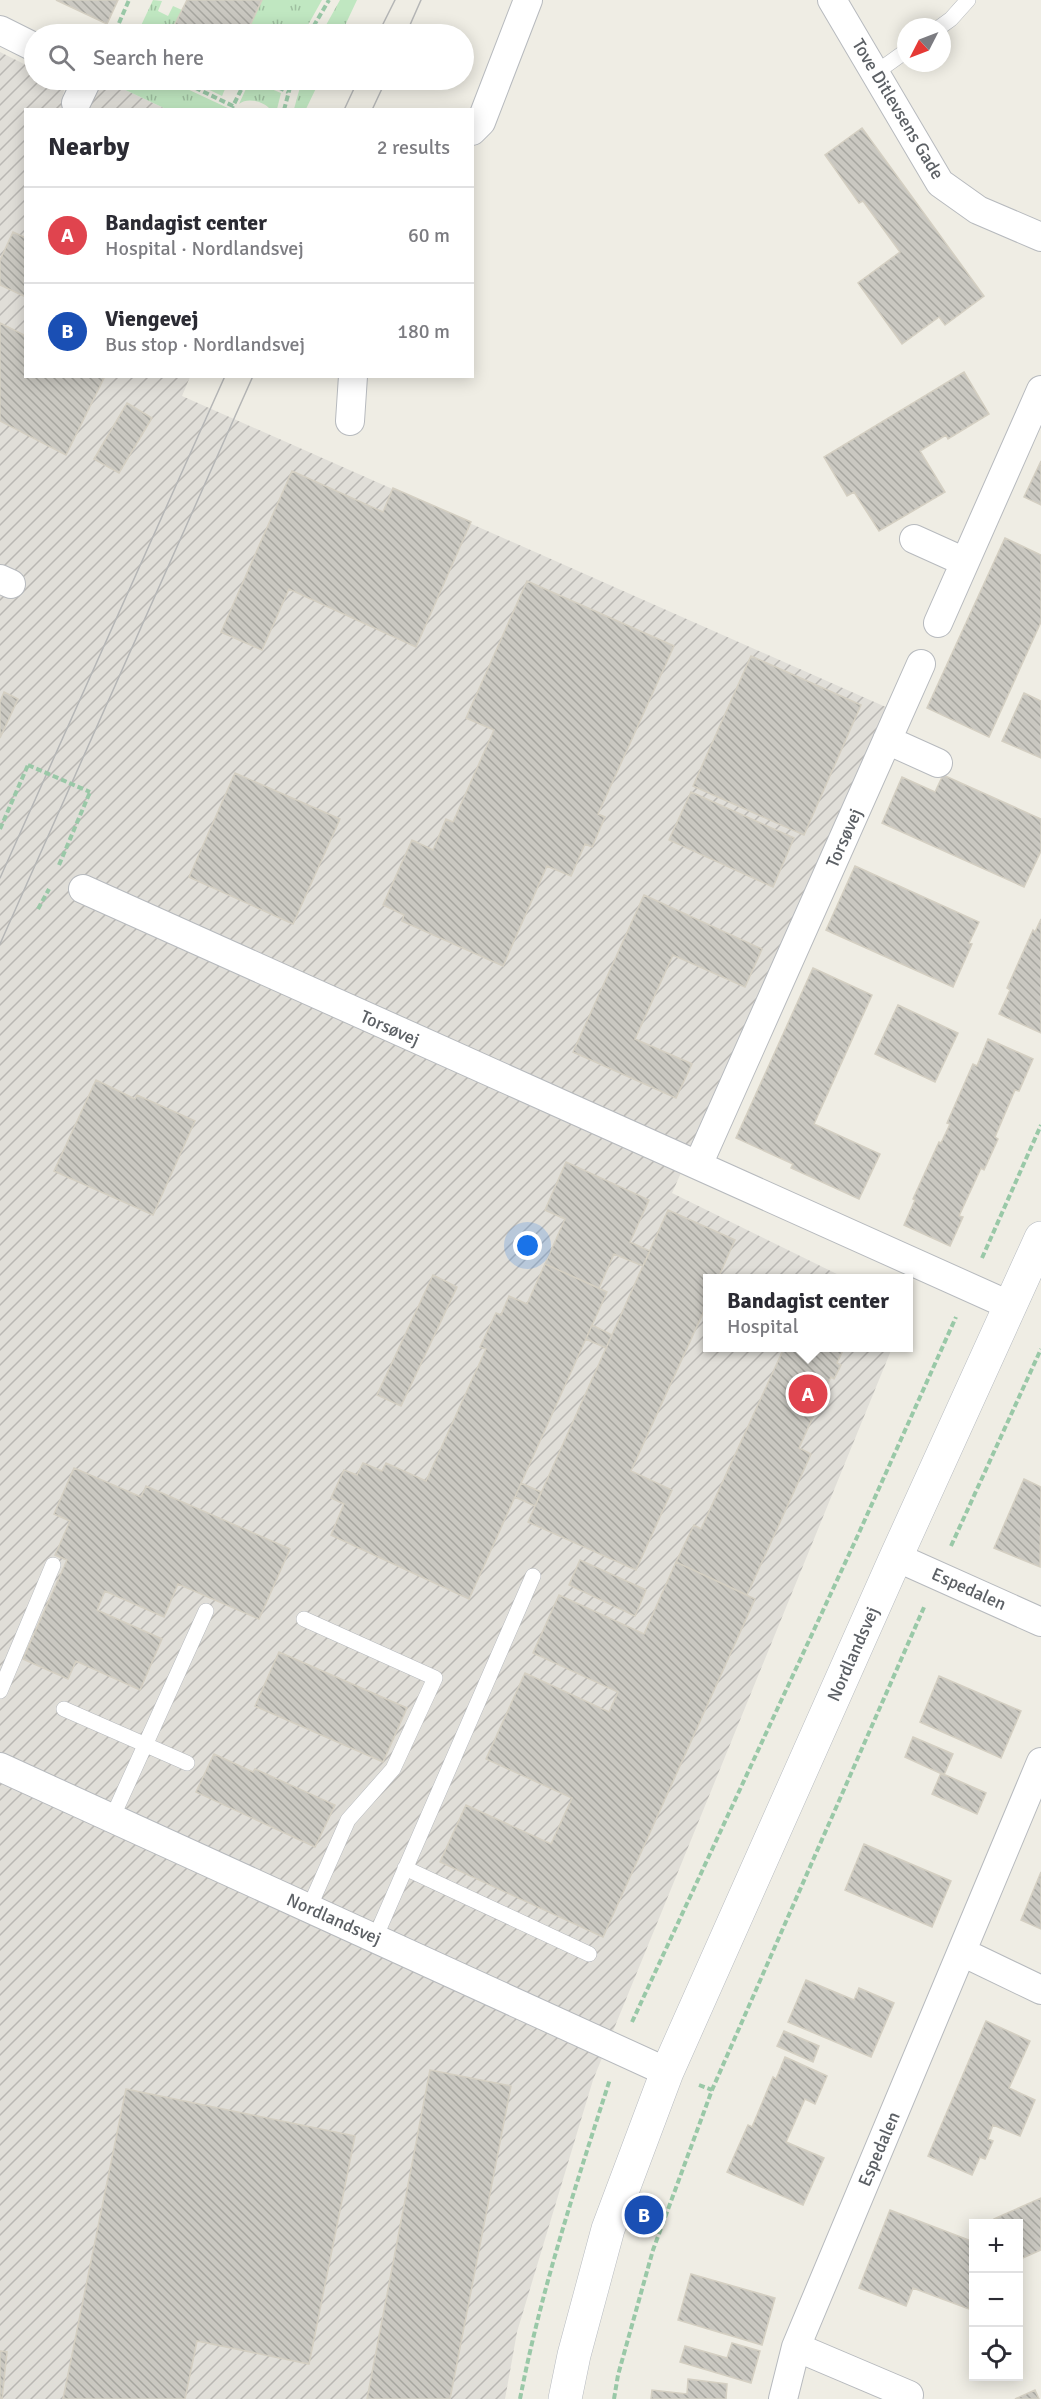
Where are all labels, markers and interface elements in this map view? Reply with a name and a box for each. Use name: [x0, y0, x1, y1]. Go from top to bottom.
north arrow: [897, 18, 951, 72]
search box: [24, 24, 474, 90]
street label: Tove Ditlevsens Gade: [847, 35, 949, 183]
icon: search: [45, 41, 78, 74]
text: Search here: [93, 44, 204, 71]
text: Nearby: [48, 131, 129, 163]
text: 2 results: [377, 135, 450, 160]
text: Bandagist center: [105, 209, 267, 236]
text: A: [61, 223, 74, 248]
text: 60 m: [408, 223, 450, 248]
text: Hospital · Nordlandsvej: [105, 236, 304, 261]
text: Viengevej: [105, 305, 198, 332]
text: B: [61, 319, 74, 344]
text: 180 m: [397, 319, 450, 344]
text: Bus stop · Nordlandsvej: [105, 332, 305, 357]
street label: Torsøvej: [821, 805, 867, 871]
street label: Torsøvej: [357, 1005, 423, 1051]
your location: [513, 1231, 542, 1260]
popup: [703, 1274, 913, 1352]
text: Bandagist center: [727, 1287, 889, 1314]
text: Hospital: [727, 1314, 799, 1339]
pin: A: [788, 1372, 828, 1416]
street label: Espedalen: [928, 1563, 1010, 1615]
street label: Nordlandsvej: [822, 1603, 884, 1705]
street label: Nordlandsvej: [283, 1888, 385, 1950]
street label: Espedalen: [853, 2108, 905, 2190]
pin: B: [624, 2192, 664, 2238]
map controls: [969, 2219, 1023, 2381]
button: +: [969, 2219, 1023, 2273]
button: −: [969, 2273, 1023, 2327]
button: locate: [969, 2327, 1023, 2381]

